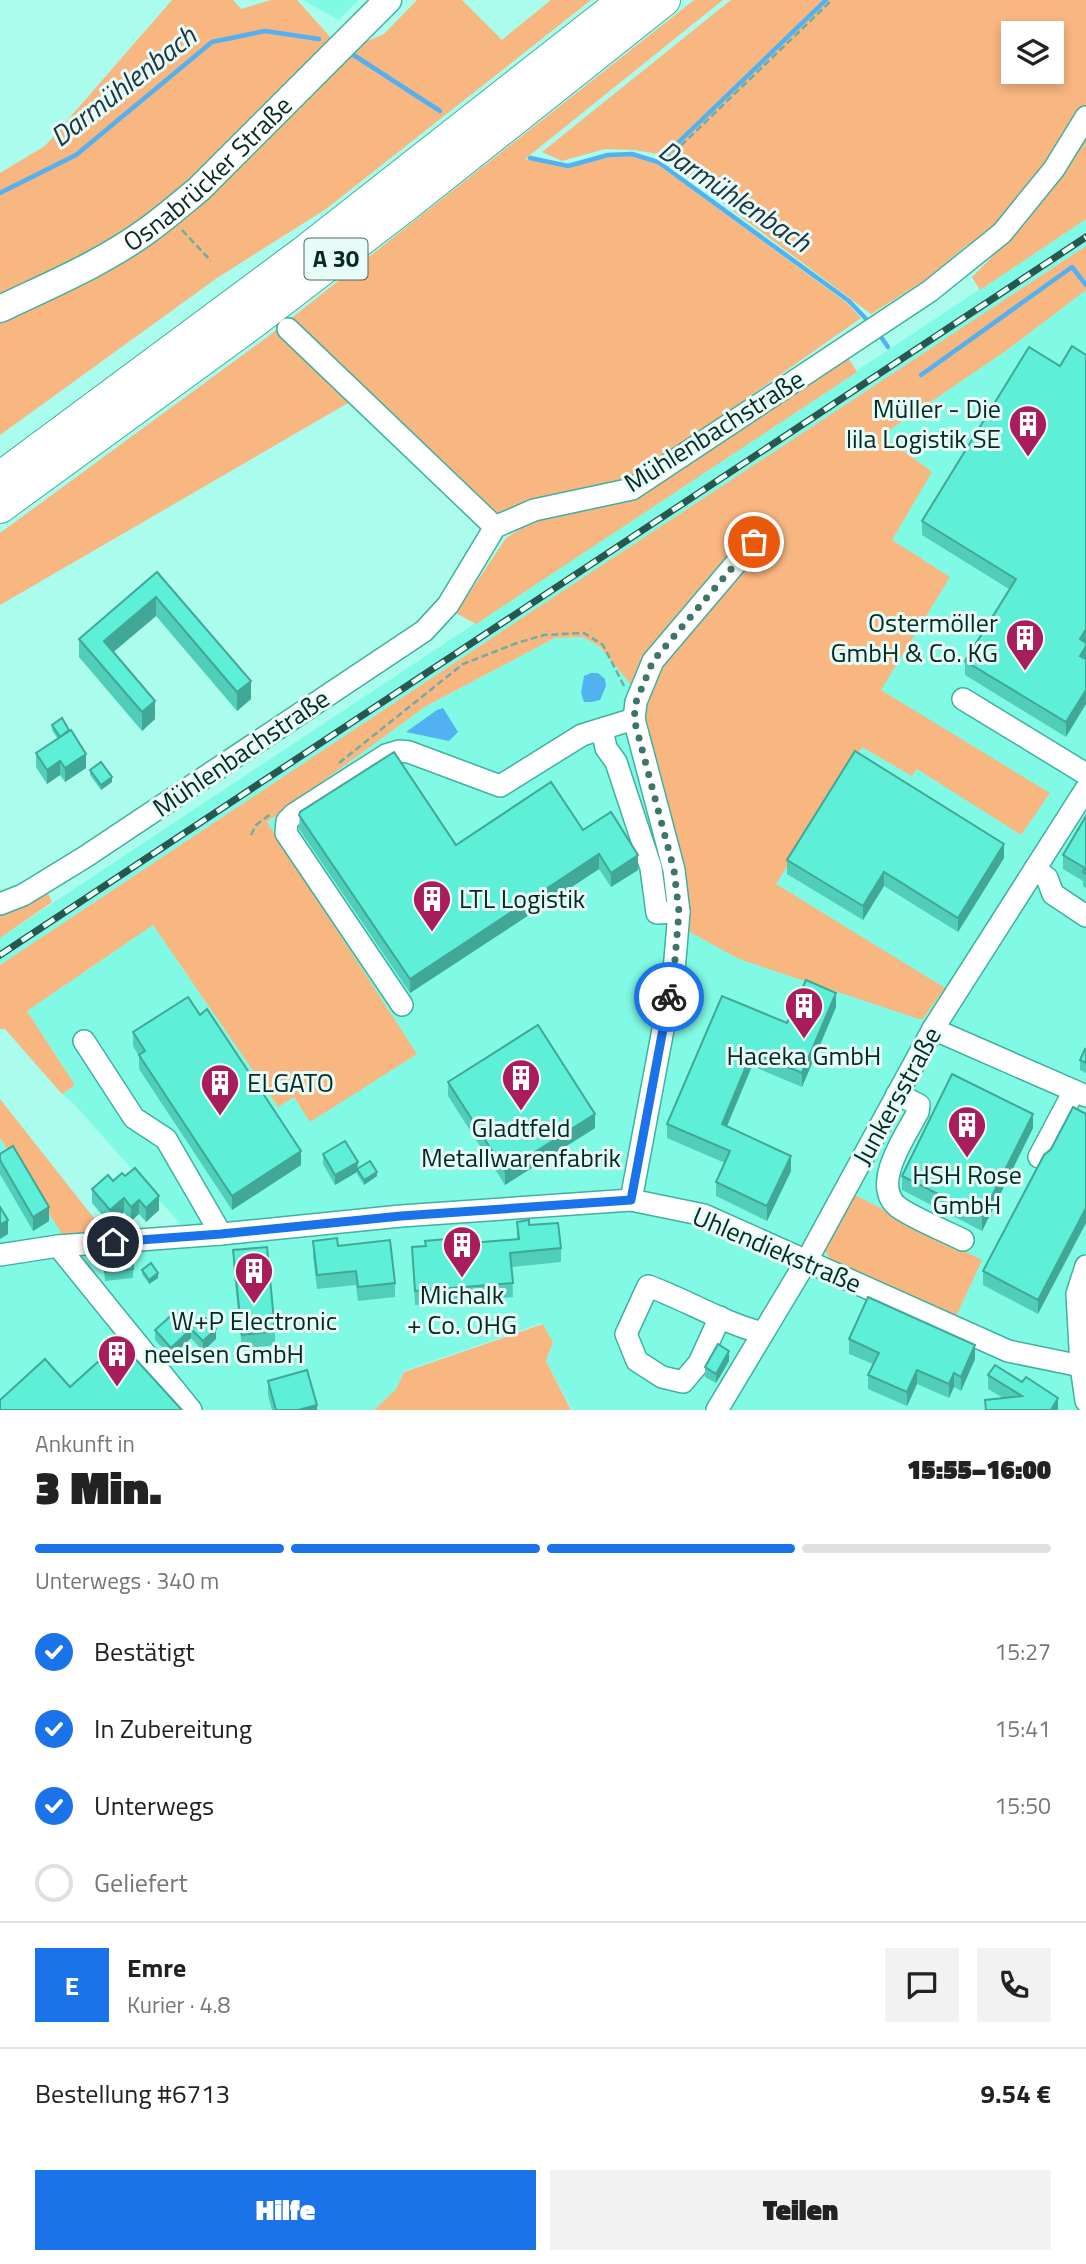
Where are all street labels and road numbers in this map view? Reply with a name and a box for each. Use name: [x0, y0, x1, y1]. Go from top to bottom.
street label: Osnabrücker Straße: [115, 86, 301, 261]
road number: A 30: [304, 238, 368, 280]
street label: Mühlenbachstraße: [616, 359, 811, 502]
street label: Mühlenbachstraße: [144, 679, 337, 826]
street label: Junkersstraße: [842, 1019, 951, 1172]
street label: Uhlendiekstraße: [687, 1196, 868, 1303]

